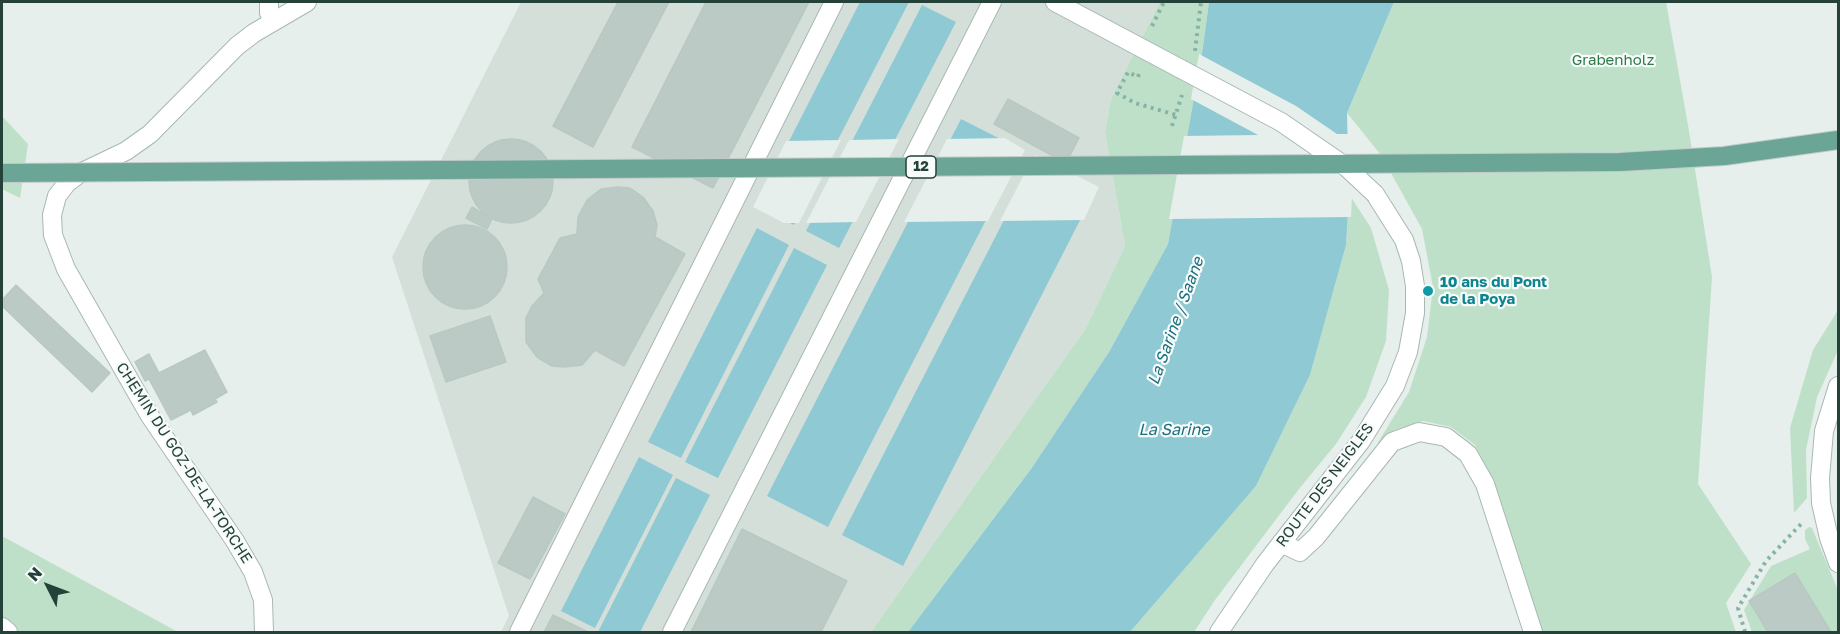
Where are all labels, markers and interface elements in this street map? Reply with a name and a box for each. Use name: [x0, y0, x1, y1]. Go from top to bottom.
park label: Grabenholz: [1572, 51, 1654, 69]
road number: 12: [906, 156, 936, 178]
water label: La Sarine / Saane: [1144, 255, 1208, 387]
place label: 10 ans du Pont de la Poya: [1440, 273, 1547, 308]
marker: 10 ans du Pont de la Poya: [1421, 284, 1435, 298]
street label: CHEMIN DU GOZ-DE-LA-TORCHE: [112, 359, 256, 567]
street label: ROUTE DES NEIGLES: [1273, 419, 1377, 551]
water label: La Sarine: [1138, 420, 1210, 440]
north arrow: [18, 556, 78, 616]
text: N: [23, 563, 46, 585]

